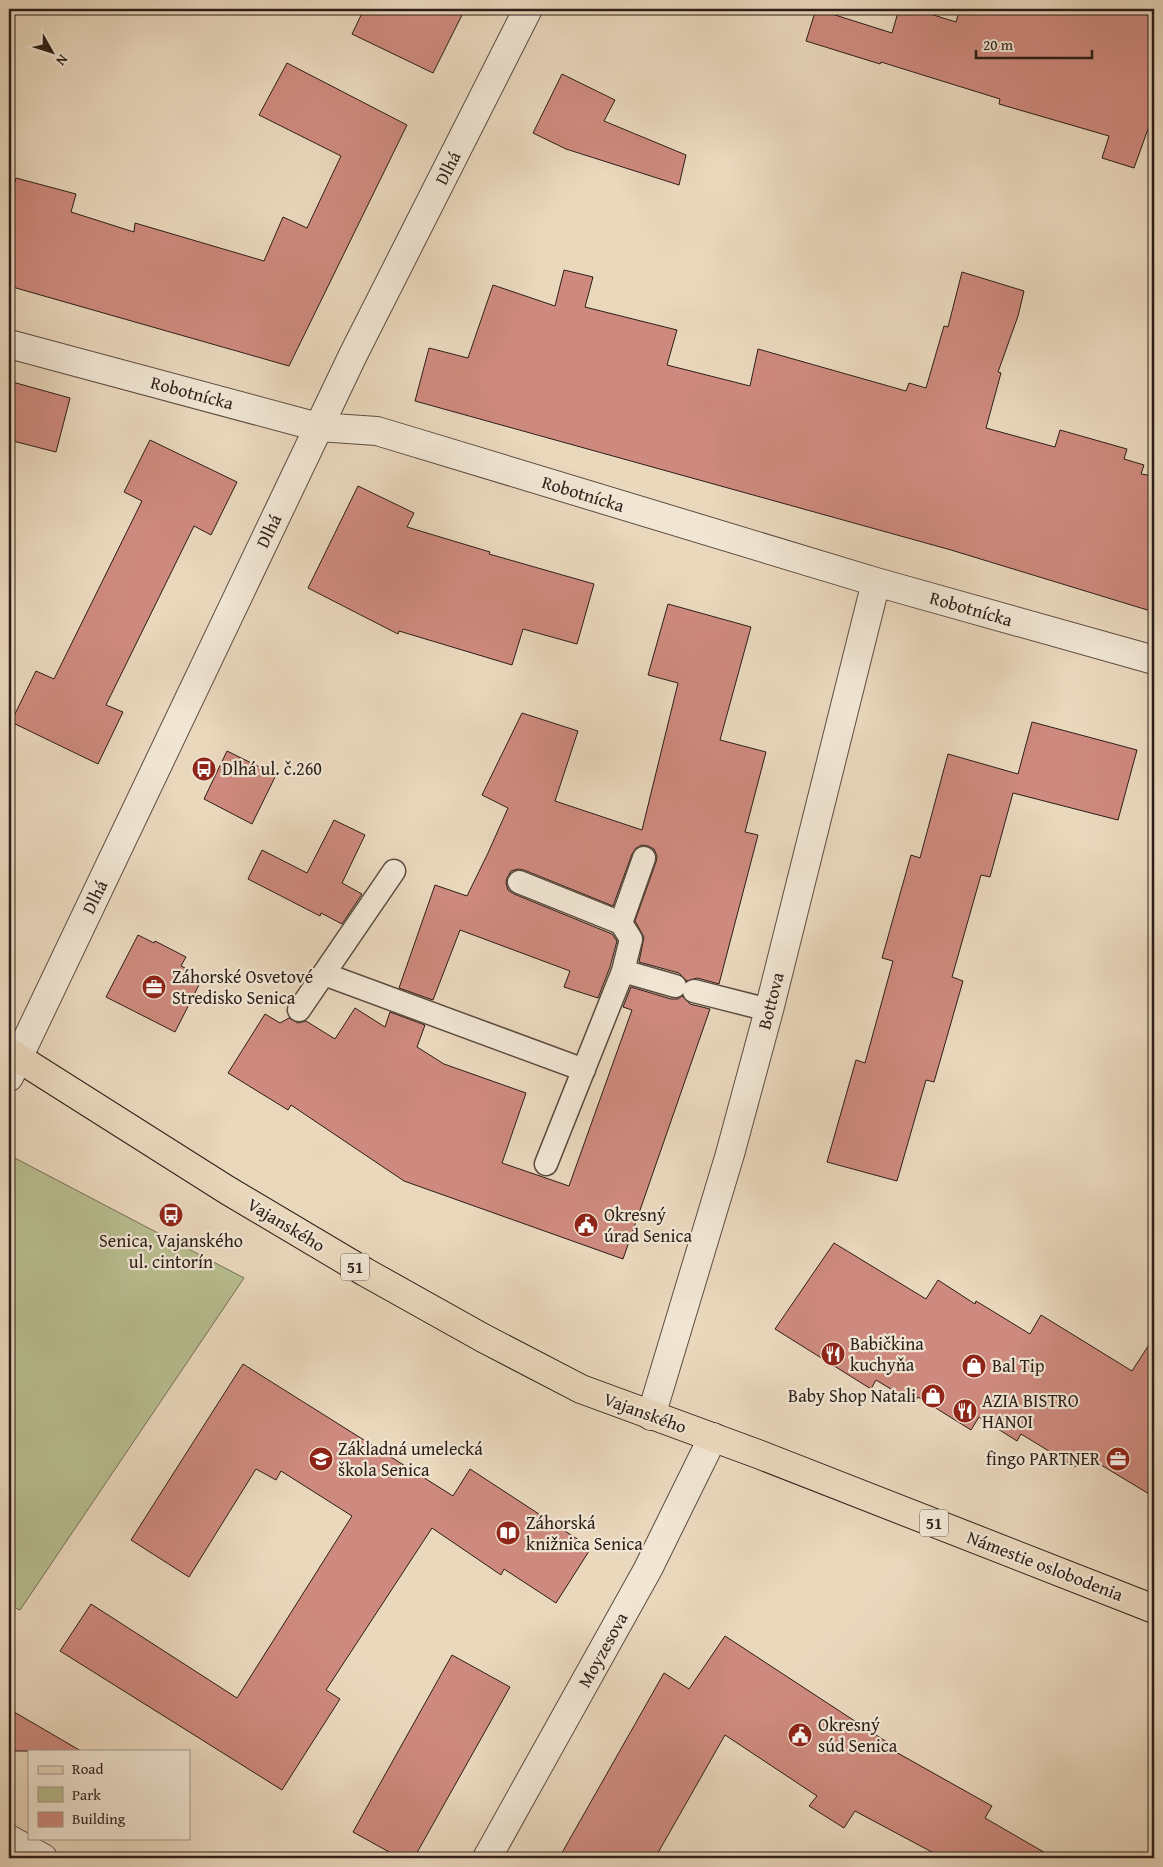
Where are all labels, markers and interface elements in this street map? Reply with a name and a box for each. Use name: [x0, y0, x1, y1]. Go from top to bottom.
north arrow: [28, 28, 78, 78]
scale bar: [976, 28, 1092, 60]
text: 20 m: [983, 34, 1014, 55]
text: N: [51, 50, 73, 71]
street label: Dlhá: [428, 146, 468, 189]
street label: Robotnícka: [148, 368, 237, 417]
street label: Robotnícka: [539, 468, 628, 519]
street label: Dlhá: [249, 509, 288, 552]
street label: Robotnícka: [927, 584, 1016, 633]
place label: Dlhá ul. č.260: [222, 755, 322, 782]
bus stop icon: Dlhá ul. č.260: [191, 756, 217, 782]
street label: Dlhá: [75, 875, 114, 918]
place label: Záhorské Osvetové Stredisko Senica: [172, 963, 313, 1011]
street label: Bottova: [750, 969, 791, 1032]
office icon: Záhorské Osvetové Stredisko Senica: [141, 974, 167, 1000]
street label: Vajanského: [242, 1191, 330, 1258]
place label: Okresný úrad Senica: [604, 1201, 692, 1249]
bus stop icon: Senica, Vajanského ul. cintorín: [158, 1202, 184, 1228]
public building icon: Okresný úrad Senica: [573, 1212, 599, 1238]
place label: Senica, Vajanského ul. cintorín: [99, 1227, 243, 1275]
road number: 51: [341, 1254, 369, 1280]
place label: Babičkina kuchyňa: [850, 1330, 924, 1378]
restaurant icon: Babičkina kuchyňa: [820, 1341, 846, 1367]
place label: Bal Tip: [992, 1352, 1045, 1379]
shop icon: Bal Tip: [961, 1353, 987, 1379]
place label: Baby Shop Natali: [788, 1382, 916, 1409]
shop icon: Baby Shop Natali: [920, 1383, 946, 1409]
street label: Vajanského: [600, 1385, 691, 1440]
place label: AZIA BISTRO HANOI: [982, 1387, 1079, 1435]
restaurant icon: AZIA BISTRO HANOI: [952, 1398, 978, 1424]
place label: Základná umelecká škola Senica: [338, 1435, 483, 1483]
place label: fingo PARTNER: [986, 1445, 1101, 1472]
school or university icon: Základná umelecká škola Senica: [308, 1446, 334, 1472]
office icon: fingo PARTNER: [1105, 1446, 1131, 1472]
place label: Záhorská knižnica Senica: [526, 1509, 643, 1557]
road number: 51: [920, 1510, 948, 1536]
library icon: Záhorská knižnica Senica: [495, 1520, 521, 1546]
street label: Námestie oslobodenia: [963, 1523, 1128, 1608]
street label: Moyzesova: [571, 1607, 635, 1692]
place label: Okresný súd Senica: [818, 1711, 898, 1759]
public building icon: Okresný súd Senica: [787, 1722, 813, 1748]
legend: [28, 1750, 190, 1840]
text: Road: [72, 1758, 103, 1779]
text: Park: [72, 1784, 101, 1805]
text: Building: [72, 1808, 126, 1829]

